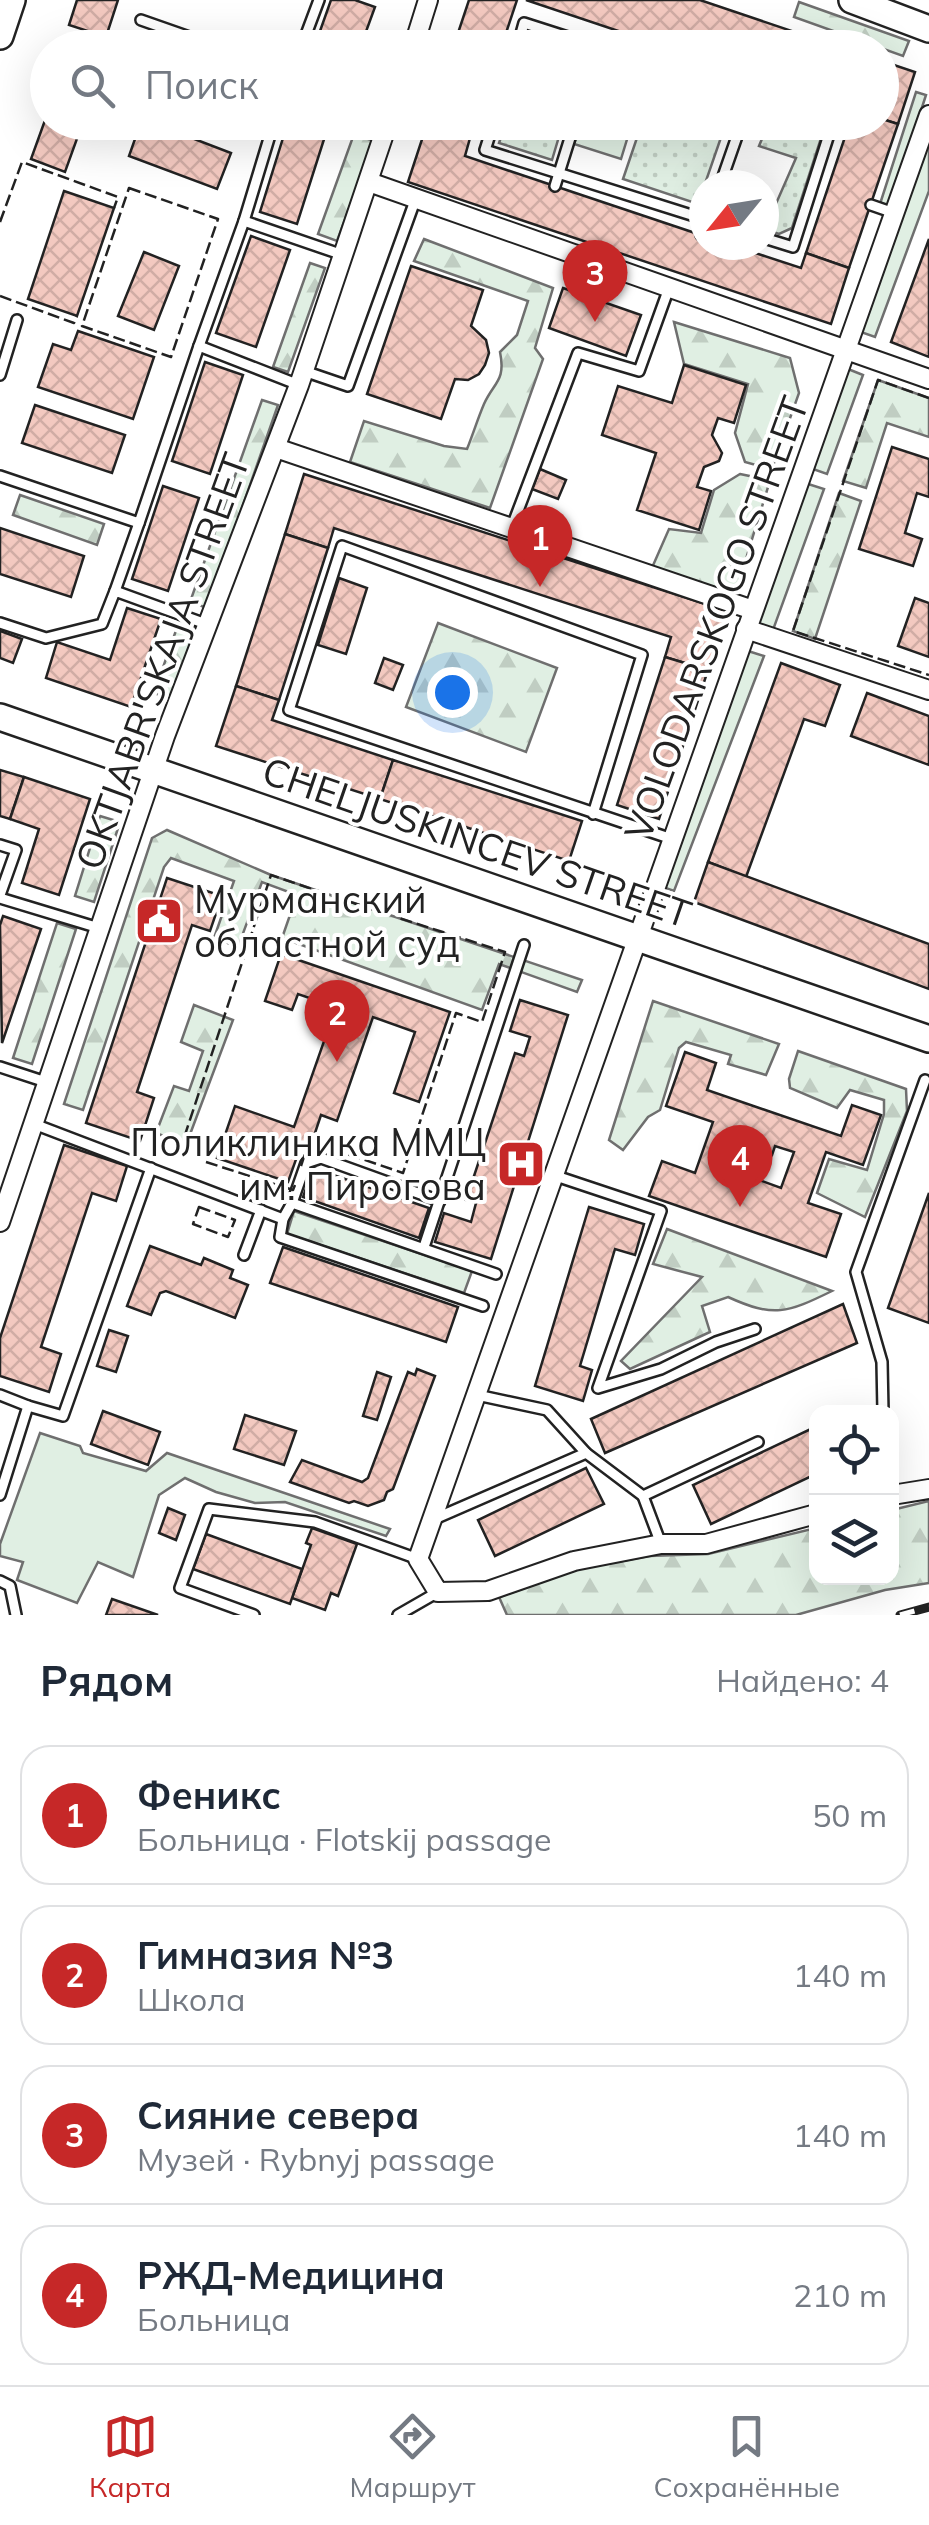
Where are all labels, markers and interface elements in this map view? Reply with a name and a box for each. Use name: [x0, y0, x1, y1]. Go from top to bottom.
search box: [30, 30, 899, 140]
icon: search: [65, 58, 120, 113]
text: Поиск: [145, 61, 258, 109]
north arrow: [689, 170, 779, 260]
pin: 3: [562, 240, 628, 322]
street label: VOLODARSKOGO STREET: [613, 390, 819, 846]
street label: OKTJABR'SKAJA STREET: [64, 446, 260, 876]
pin: 1: [508, 504, 572, 587]
your location: [427, 667, 478, 718]
street label: CHELJUSKINCEV STREET: [256, 746, 698, 938]
place label: Мурманский областной суд: [194, 875, 460, 967]
public building icon: Мурманский областной суд: [133, 895, 185, 947]
pin: 2: [304, 980, 370, 1062]
place label: Поликлиника ММЦ им. Пирогова: [130, 1118, 486, 1210]
pin: 4: [708, 1124, 772, 1207]
hospital icon: Поликлиника ММЦ им. Пирогова: [495, 1138, 547, 1190]
map controls: [809, 1405, 899, 1585]
button: locate: [809, 1405, 899, 1495]
button: layers: [809, 1495, 899, 1585]
text: Рядом: [40, 1654, 173, 1707]
text: Найдено: 4: [716, 1660, 889, 1700]
text: Феникс: [137, 1771, 281, 1819]
text: 1: [65, 1795, 84, 1835]
text: 50 m: [812, 1795, 887, 1835]
text: Больница · Flotskij passage: [137, 1819, 552, 1859]
text: Гимназия №3: [137, 1931, 394, 1979]
text: 2: [65, 1955, 84, 1995]
text: 140 m: [793, 1955, 887, 1995]
text: Школа: [137, 1979, 245, 2019]
text: Сияние севера: [137, 2091, 419, 2139]
text: 3: [65, 2115, 84, 2155]
text: 140 m: [793, 2115, 887, 2155]
text: Музей · Rybnyj passage: [137, 2139, 495, 2179]
text: РЖД-Медицина: [137, 2251, 445, 2299]
text: 4: [65, 2275, 84, 2315]
text: 210 m: [793, 2275, 887, 2315]
text: Больница: [137, 2299, 291, 2339]
tab: Карта: [89, 2409, 171, 2504]
tab: Маршрут: [350, 2409, 475, 2504]
tab: Сохранённые: [654, 2409, 840, 2504]

